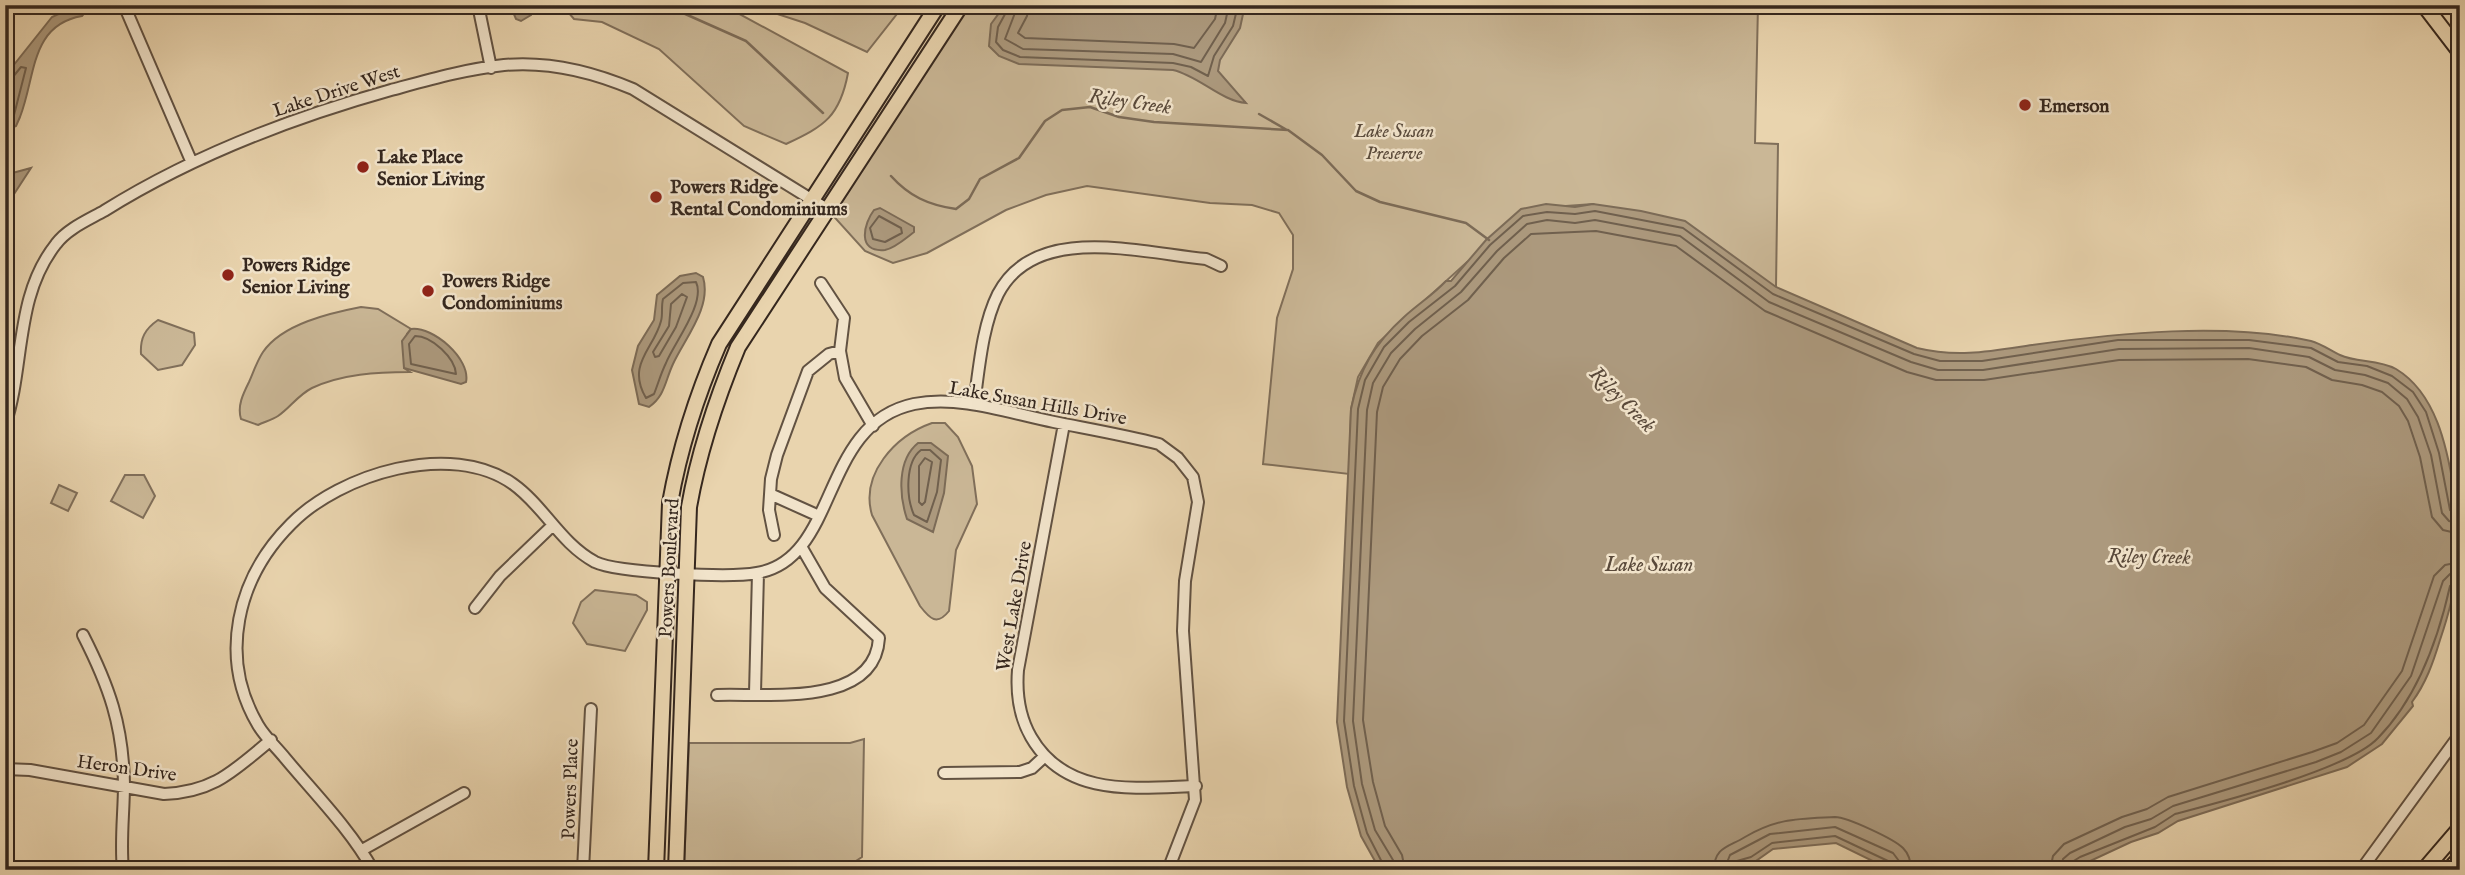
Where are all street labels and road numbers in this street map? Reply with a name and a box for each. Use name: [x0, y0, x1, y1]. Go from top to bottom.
street label: Lake Drive West: [270, 60, 404, 124]
street label: Lake Susan Hills Drive: [947, 376, 1129, 431]
street label: Powers Boulevard: [654, 497, 686, 638]
street label: West Lake Drive: [992, 539, 1038, 673]
street label: Powers Place: [557, 738, 585, 840]
street label: Heron Drive: [75, 750, 178, 788]

